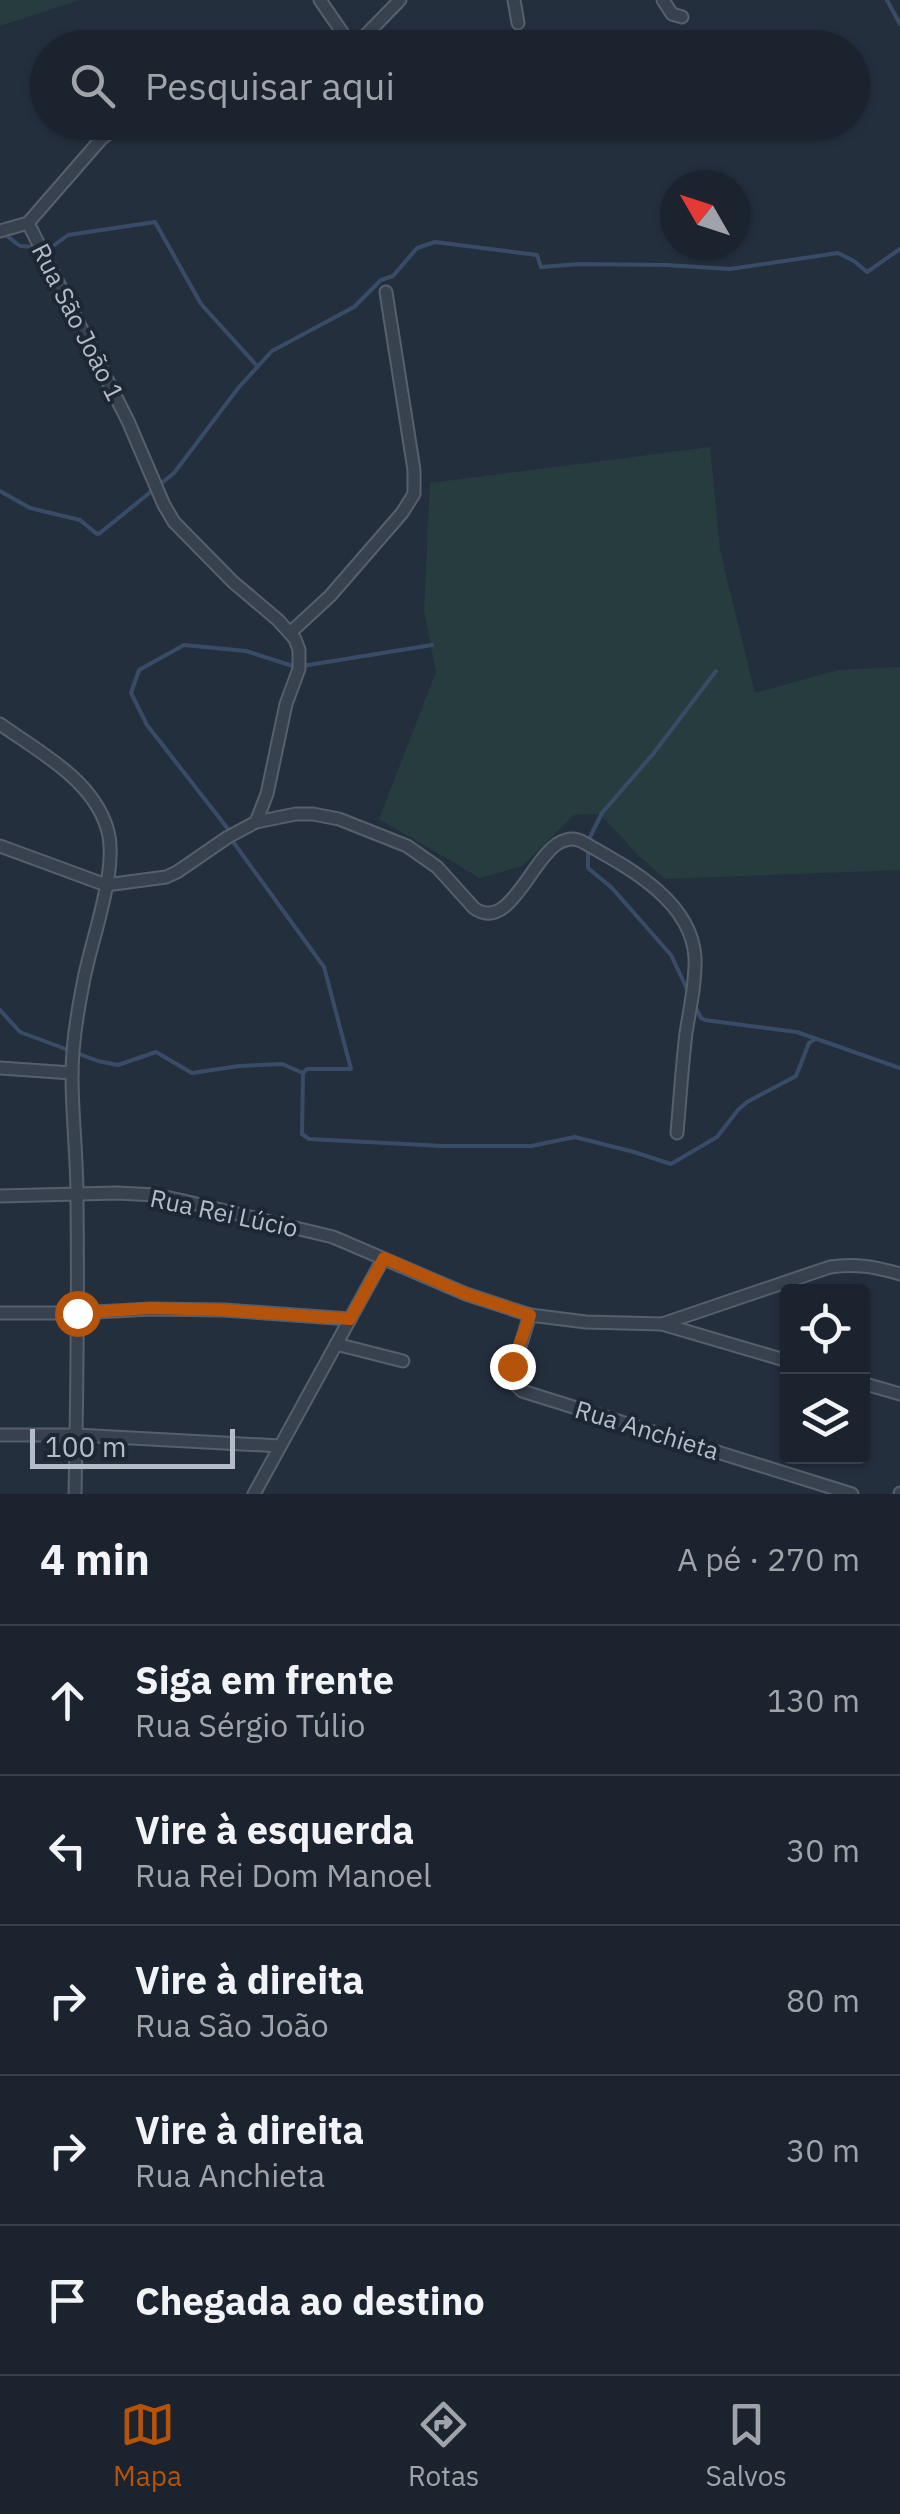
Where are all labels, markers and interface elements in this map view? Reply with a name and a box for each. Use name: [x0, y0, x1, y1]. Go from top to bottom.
search box: [30, 30, 870, 140]
icon: search: [65, 58, 120, 113]
text: Pesquisar aqui: [145, 61, 395, 110]
north arrow: [660, 170, 750, 260]
street label: Rua São João 1: [25, 238, 132, 406]
street label: Rua Rei Lúcio: [147, 1181, 301, 1244]
map controls: [780, 1284, 870, 1464]
button: locate: [780, 1284, 870, 1374]
route start: [55, 1291, 101, 1337]
route end: [490, 1344, 536, 1390]
button: layers: [780, 1374, 870, 1464]
street label: Rua Anchieta: [571, 1392, 723, 1467]
scale bar: [30, 1424, 235, 1468]
text: 100 m: [45, 1428, 126, 1465]
text: 4 min: [40, 1532, 150, 1587]
text: A pé · 270 m: [677, 1538, 860, 1580]
text: Siga em frente: [135, 1655, 394, 1704]
icon: ahead: [40, 1673, 95, 1728]
text: 130 m: [767, 1679, 860, 1721]
text: Rua Sérgio Túlio: [135, 1704, 365, 1746]
text: Vire à esquerda: [135, 1805, 414, 1854]
icon: left: [40, 1823, 95, 1878]
text: 30 m: [786, 1829, 860, 1871]
text: Rua Rei Dom Manoel: [135, 1854, 432, 1896]
text: Vire à direita: [135, 1955, 364, 2004]
icon: right: [40, 1973, 95, 2028]
text: 80 m: [786, 1979, 860, 2021]
text: Rua São João: [135, 2004, 329, 2046]
text: Vire à direita: [135, 2105, 364, 2154]
icon: right: [40, 2123, 95, 2178]
text: 30 m: [786, 2129, 860, 2171]
text: Rua Anchieta: [135, 2154, 325, 2196]
icon: arrive: [40, 2273, 95, 2328]
text: Chegada ao destino: [135, 2276, 485, 2325]
tab: Mapa: [113, 2397, 182, 2494]
tab: Rotas: [408, 2397, 480, 2494]
tab: Salvos: [706, 2397, 787, 2494]

